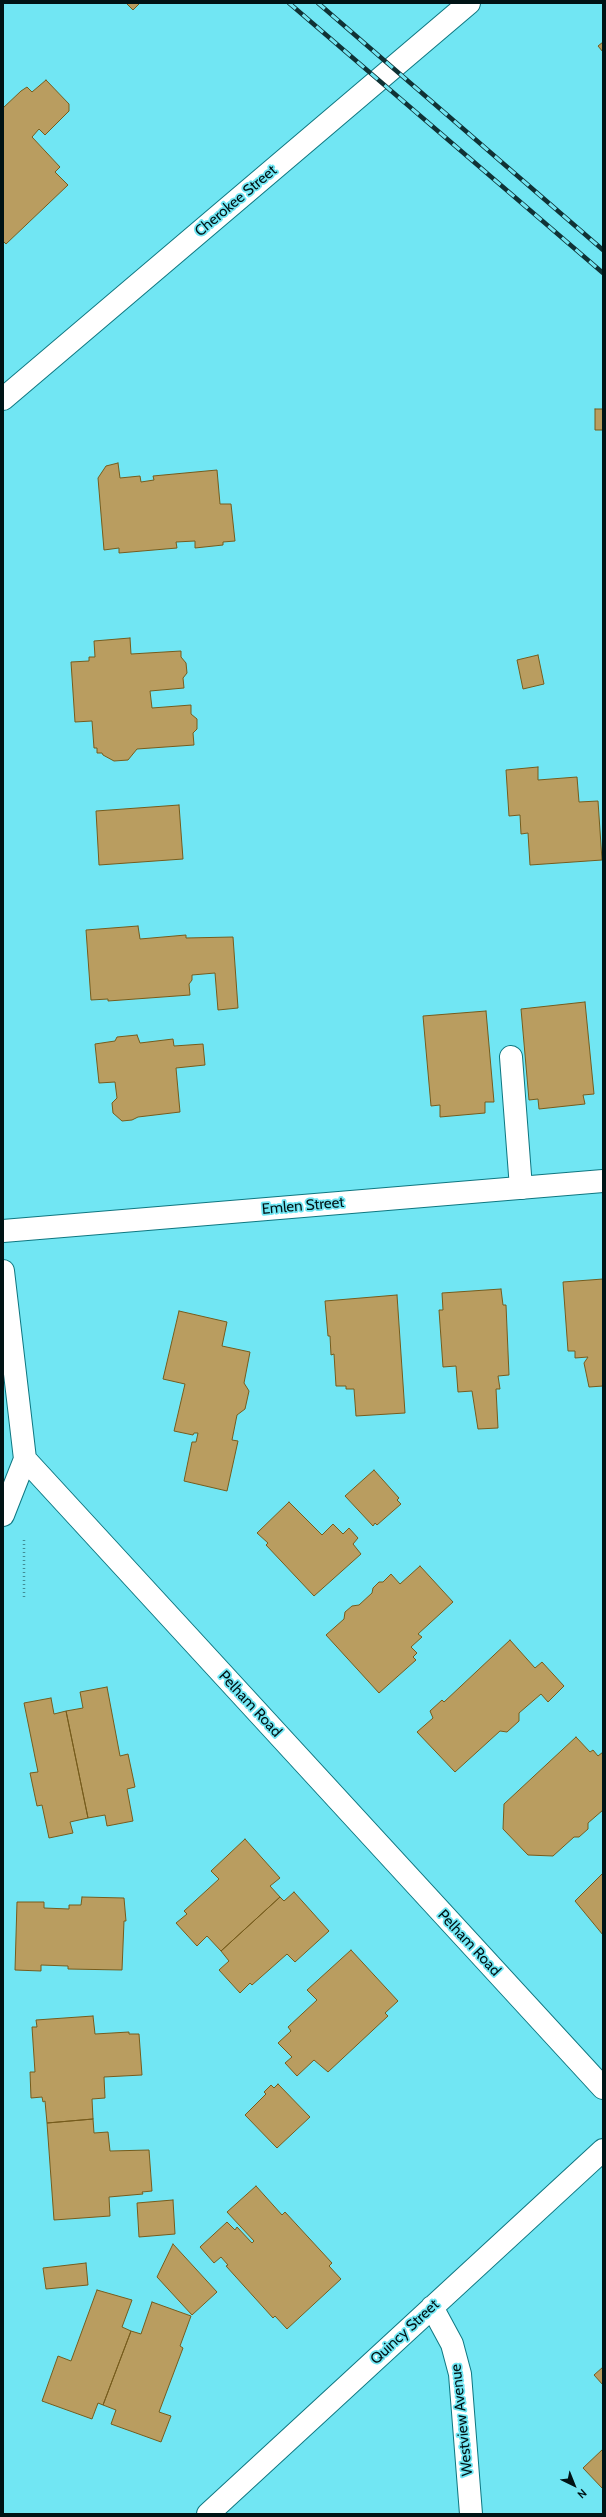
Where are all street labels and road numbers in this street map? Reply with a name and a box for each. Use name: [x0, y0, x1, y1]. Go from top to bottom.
street label: Cherokee Street: [191, 161, 281, 241]
street label: Emlen Street: [261, 1193, 345, 1219]
street label: Pelham Road: [215, 1667, 285, 1741]
street label: Pelham Road: [434, 1906, 504, 1980]
street label: Quincy Street: [367, 2296, 443, 2368]
street label: Westview Avenue: [447, 2363, 477, 2477]

